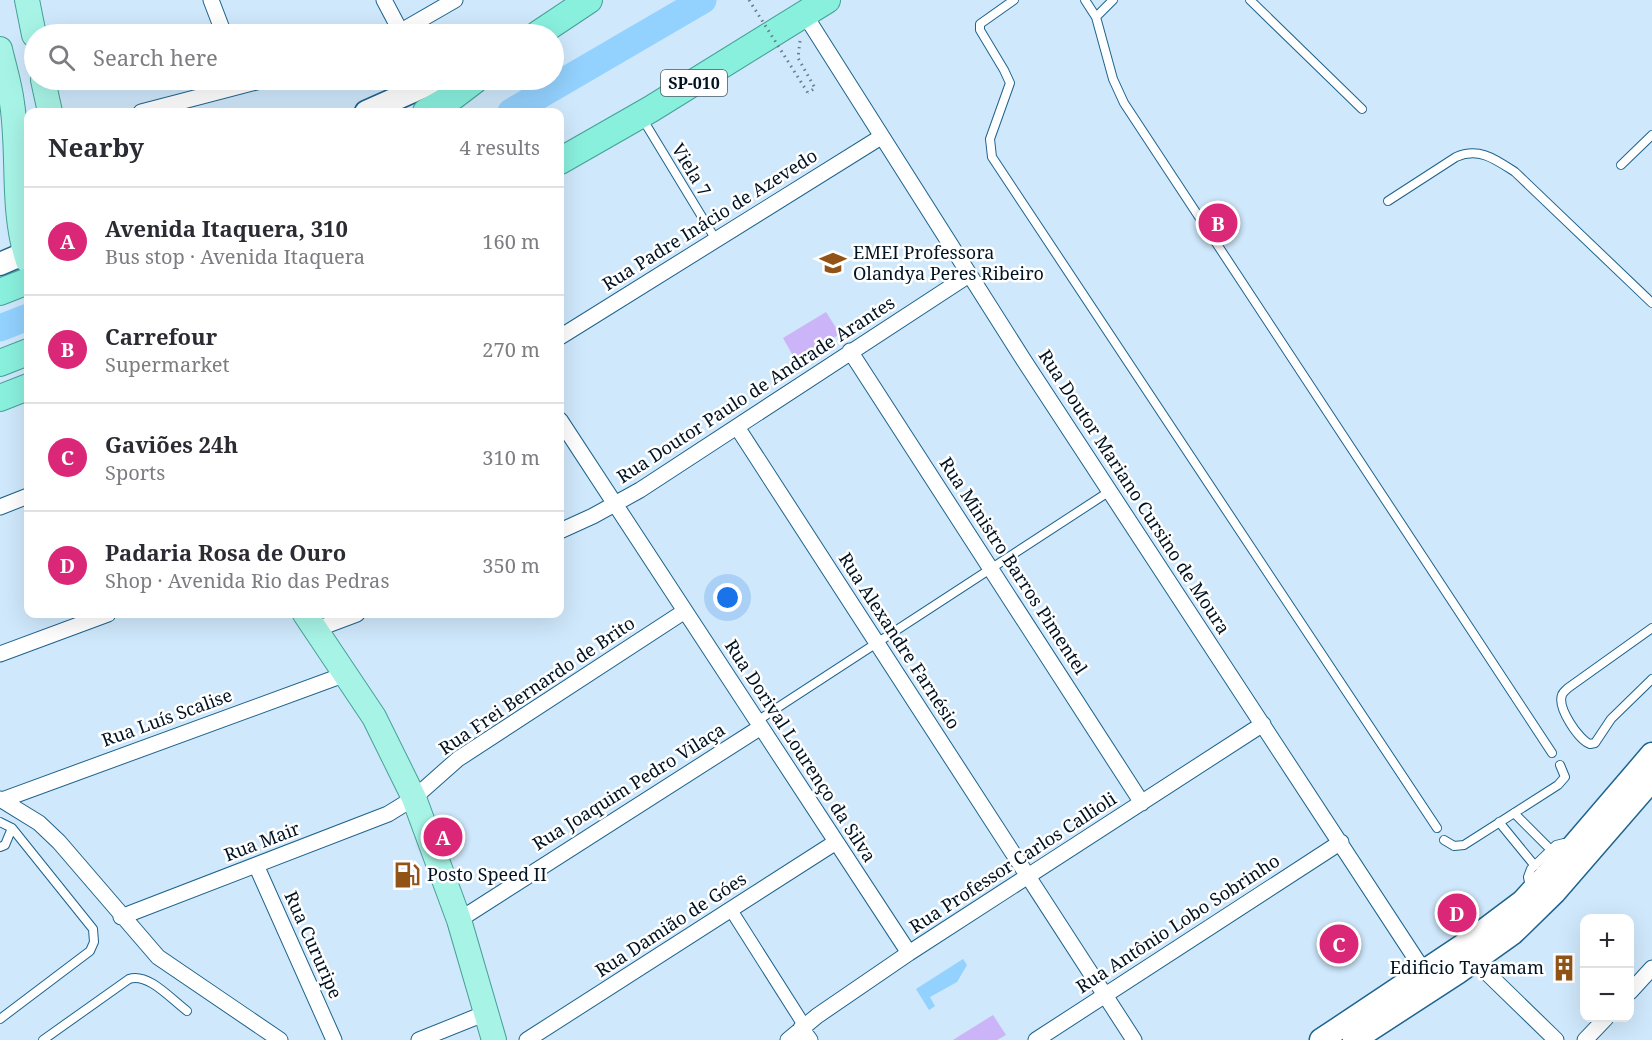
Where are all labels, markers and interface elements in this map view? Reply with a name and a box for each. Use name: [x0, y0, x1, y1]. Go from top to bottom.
search box: [24, 24, 564, 90]
icon: search: [45, 41, 78, 74]
text: Search here: [93, 42, 218, 72]
road number: SP-010: [661, 70, 727, 96]
text: Nearby: [48, 129, 144, 165]
text: 4 results: [460, 134, 540, 161]
street label: Viela 7: [667, 138, 717, 201]
street label: Rua Padre Inácio de Azevedo: [597, 143, 822, 295]
pin: B: [1198, 200, 1238, 246]
text: Avenida Itaquera, 310: [105, 213, 348, 243]
text: A: [60, 228, 75, 255]
text: 160 m: [482, 228, 540, 255]
place label: EMEI Professora Olandya Peres Ribeiro: [853, 240, 1044, 285]
text: Bus stop · Avenida Itaquera: [105, 243, 365, 270]
school or university icon: EMEI Professora Olandya Peres Ribeiro: [818, 248, 848, 278]
street label: Rua Doutor Paulo de Andrade Arantes: [612, 290, 899, 488]
text: Carrefour: [105, 321, 217, 351]
text: B: [61, 336, 74, 363]
text: 270 m: [482, 336, 540, 363]
street label: Rua Doutor Mariano Cursino de Moura: [1034, 345, 1236, 638]
text: Supermarket: [105, 351, 230, 378]
text: Gaviões 24h: [105, 429, 238, 459]
text: C: [61, 444, 74, 471]
text: 310 m: [482, 444, 540, 471]
street label: Rua Ministro Barros Pimentel: [934, 452, 1093, 679]
text: Sports: [105, 459, 165, 486]
text: Padaria Rosa de Ouro: [105, 537, 346, 567]
street label: Rua Alexandre Farnésio: [834, 548, 966, 733]
text: D: [60, 552, 75, 579]
text: 350 m: [482, 552, 540, 579]
text: Shop · Avenida Rio das Pedras: [105, 567, 389, 594]
your location: [713, 583, 742, 612]
street label: Rua Frei Bernardo de Brito: [434, 610, 639, 760]
street label: Rua Dorival Lourenço da Silva: [720, 635, 882, 866]
street label: Rua Luís Scalise: [98, 682, 235, 752]
street label: Rua Joaquim Pedro Vilaça: [528, 717, 729, 855]
street label: Rua Professor Carlos Callioli: [904, 786, 1121, 938]
pin: A: [424, 814, 462, 860]
street label: Rua Mair: [220, 815, 303, 866]
street label: Rua Antônio Lobo Sobrinho: [1071, 848, 1284, 998]
fuel station icon: Posto Speed II: [392, 860, 422, 890]
place label: Posto Speed II: [427, 862, 547, 886]
street label: Rua Damião de Góes: [590, 866, 751, 982]
street label: Rua Cururipe: [279, 887, 348, 1002]
pin: D: [1438, 890, 1476, 936]
map controls: [1580, 914, 1634, 1022]
button: +: [1580, 914, 1634, 968]
pin: C: [1320, 922, 1358, 966]
building icon: Edificio Tayamam: [1549, 953, 1579, 983]
place label: Edificio Tayamam: [1390, 955, 1544, 979]
button: −: [1580, 968, 1634, 1022]

